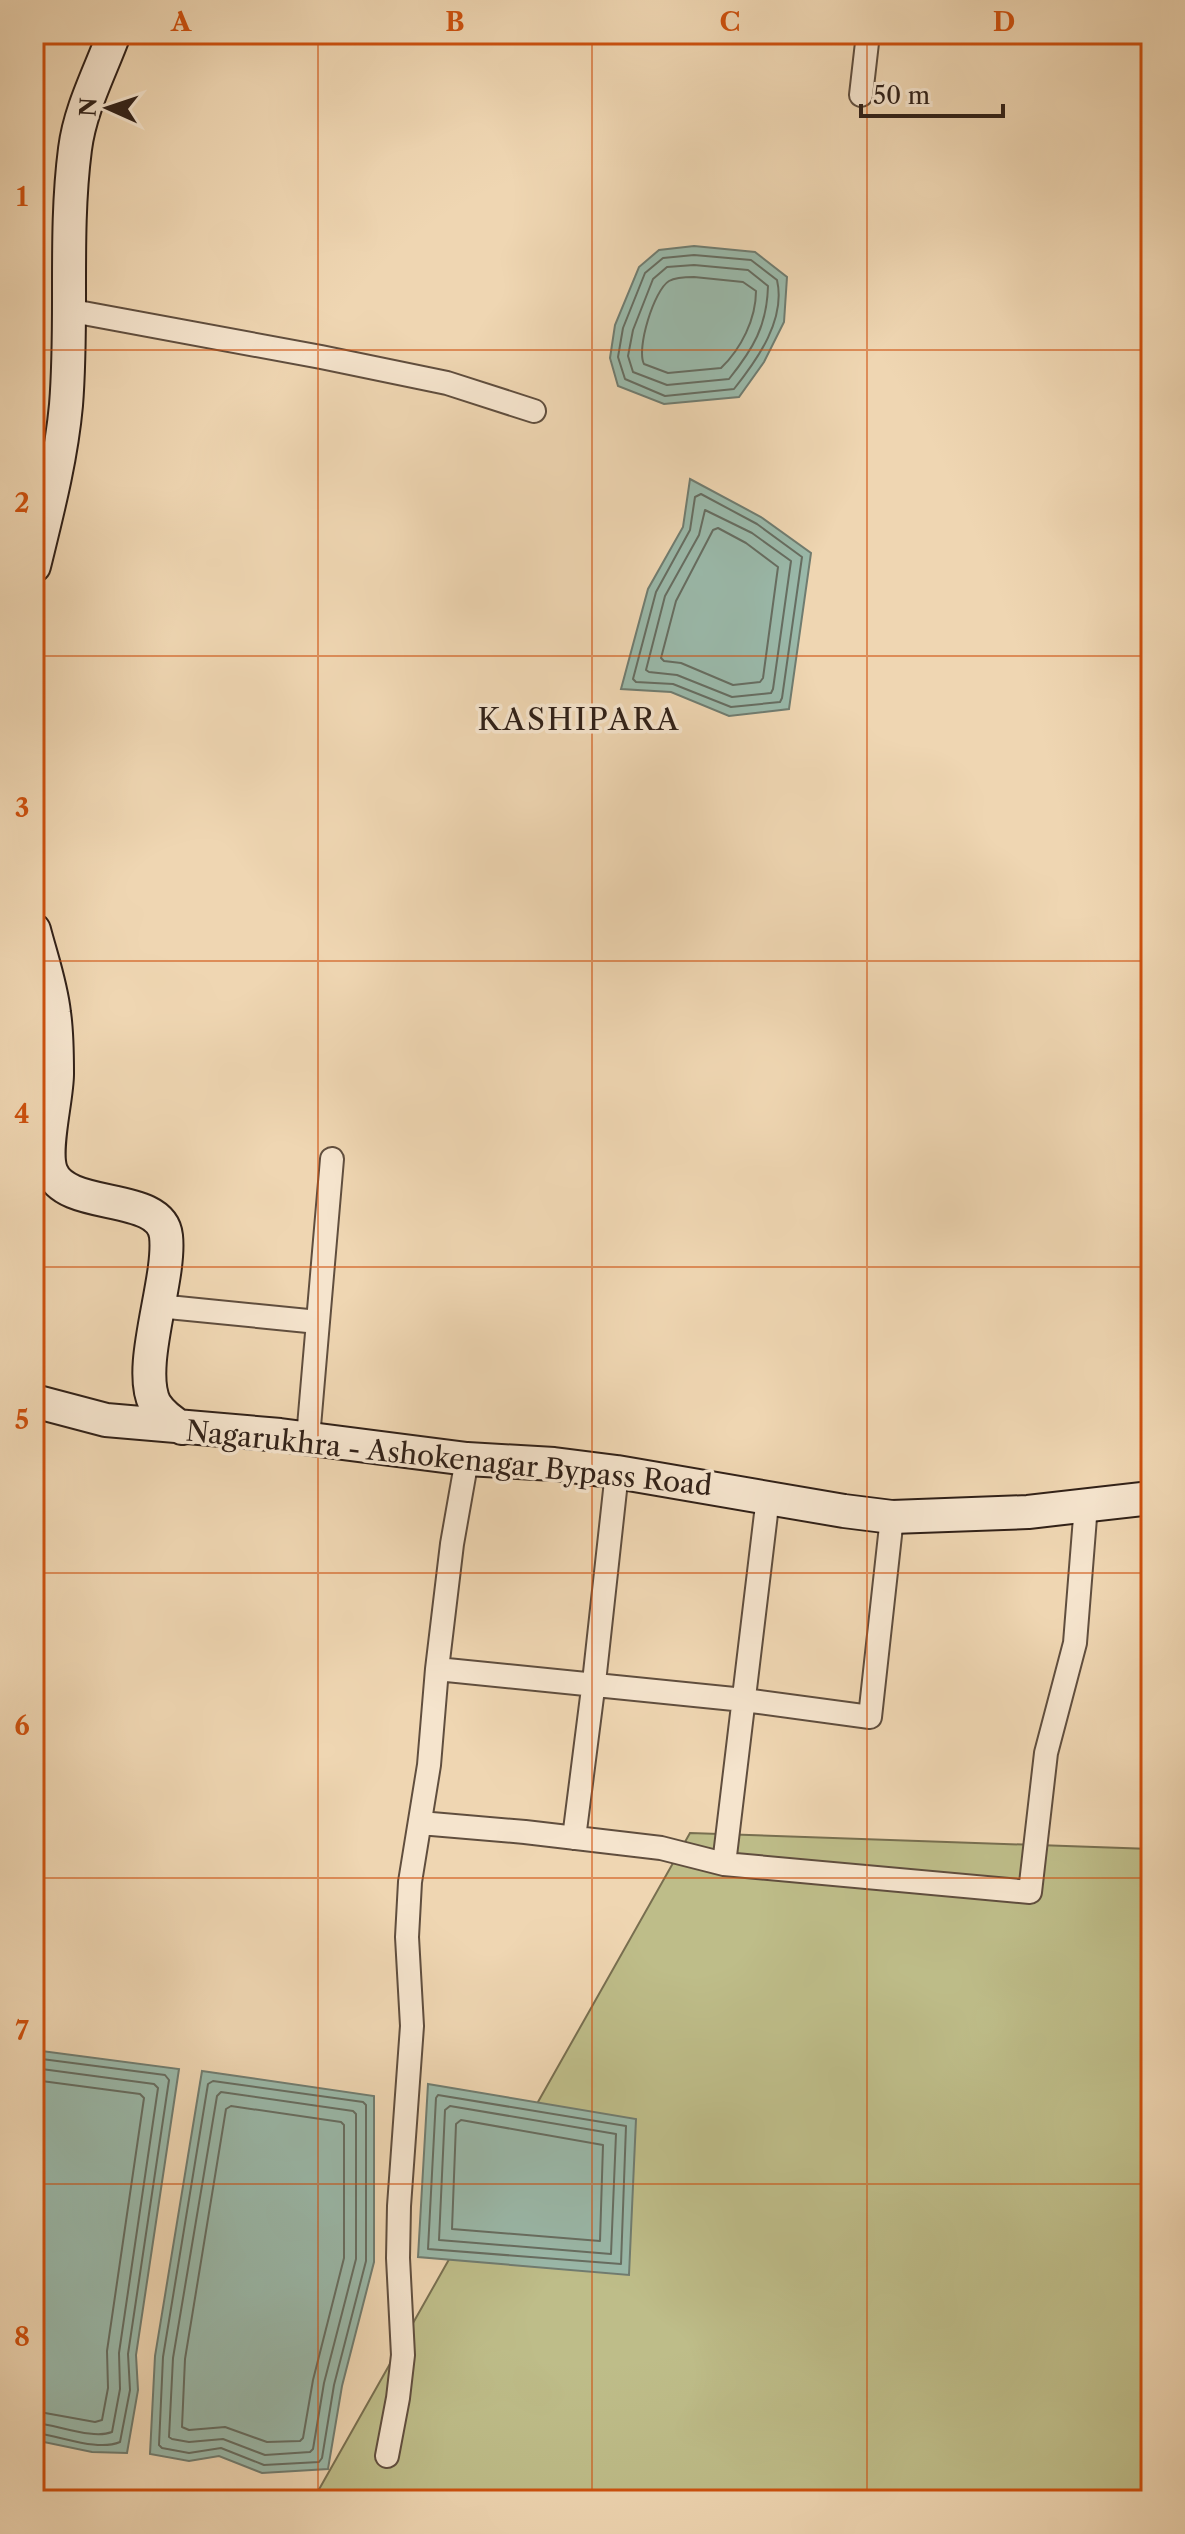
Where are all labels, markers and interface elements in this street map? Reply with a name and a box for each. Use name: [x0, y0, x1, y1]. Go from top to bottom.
text: A: [170, 6, 192, 38]
text: B: [445, 6, 465, 38]
text: C: [720, 6, 740, 38]
text: D: [993, 6, 1015, 38]
north arrow: [68, 68, 148, 148]
scale bar: [861, 68, 1003, 118]
text: 50 m: [873, 81, 930, 110]
text: N: [75, 97, 103, 117]
text: 1: [16, 181, 28, 213]
text: 2: [14, 487, 30, 519]
district label: KASHIPARA: [477, 701, 681, 738]
text: 3: [15, 792, 29, 824]
text: 4: [14, 1098, 30, 1130]
text: 5: [15, 1404, 29, 1436]
street label: Nagarukhra - Ashokenagar Bypass Road: [184, 1413, 714, 1503]
text: 6: [14, 1710, 30, 1742]
text: 7: [15, 2015, 29, 2047]
text: 8: [14, 2321, 30, 2353]

